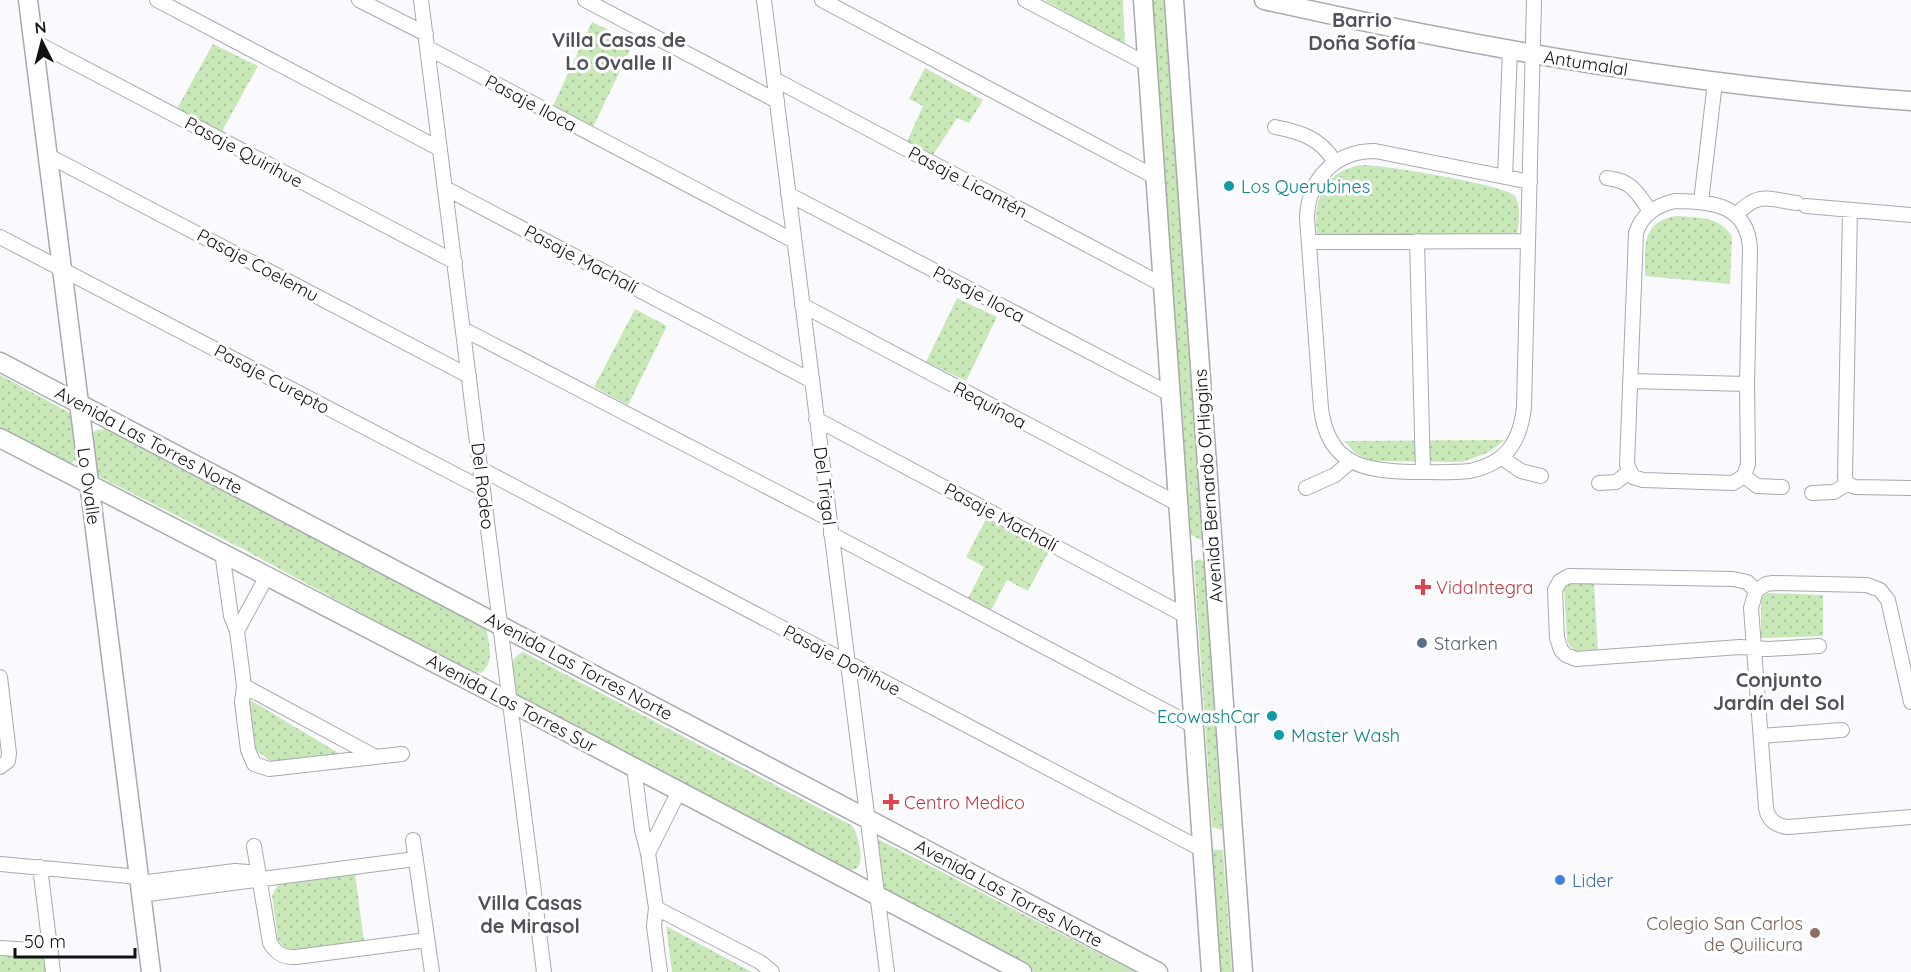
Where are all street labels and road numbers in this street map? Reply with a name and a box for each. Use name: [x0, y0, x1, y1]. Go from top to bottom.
street label: Antumalal: [1542, 45, 1630, 81]
street label: Pasaje Iloca: [481, 69, 581, 137]
street label: Pasaje Quirihue: [181, 111, 307, 193]
street label: Pasaje Licantén: [904, 141, 1032, 223]
street label: Pasaje Machalí: [520, 219, 642, 299]
street label: Pasaje Coelemu: [193, 223, 323, 307]
street label: Pasaje Iloca: [929, 260, 1029, 328]
street label: Pasaje Curepto: [210, 339, 334, 419]
street label: Avenida Bernardo O'Higgins: [1188, 368, 1228, 604]
street label: Requínoa: [950, 376, 1030, 434]
street label: Avenida Las Torres Norte: [51, 381, 247, 499]
street label: Del Rodeo: [466, 441, 500, 531]
street label: Del Trigal: [809, 445, 841, 527]
street label: Lo Ovalle: [72, 446, 106, 526]
street label: Pasaje Machalí: [940, 477, 1062, 557]
street label: Avenida Las Torres Norte: [481, 607, 677, 725]
street label: Pasaje Doñihue: [779, 619, 905, 701]
street label: Avenida Las Torres Sur: [423, 648, 601, 758]
street label: Avenida Las Torres Norte: [911, 834, 1107, 952]

